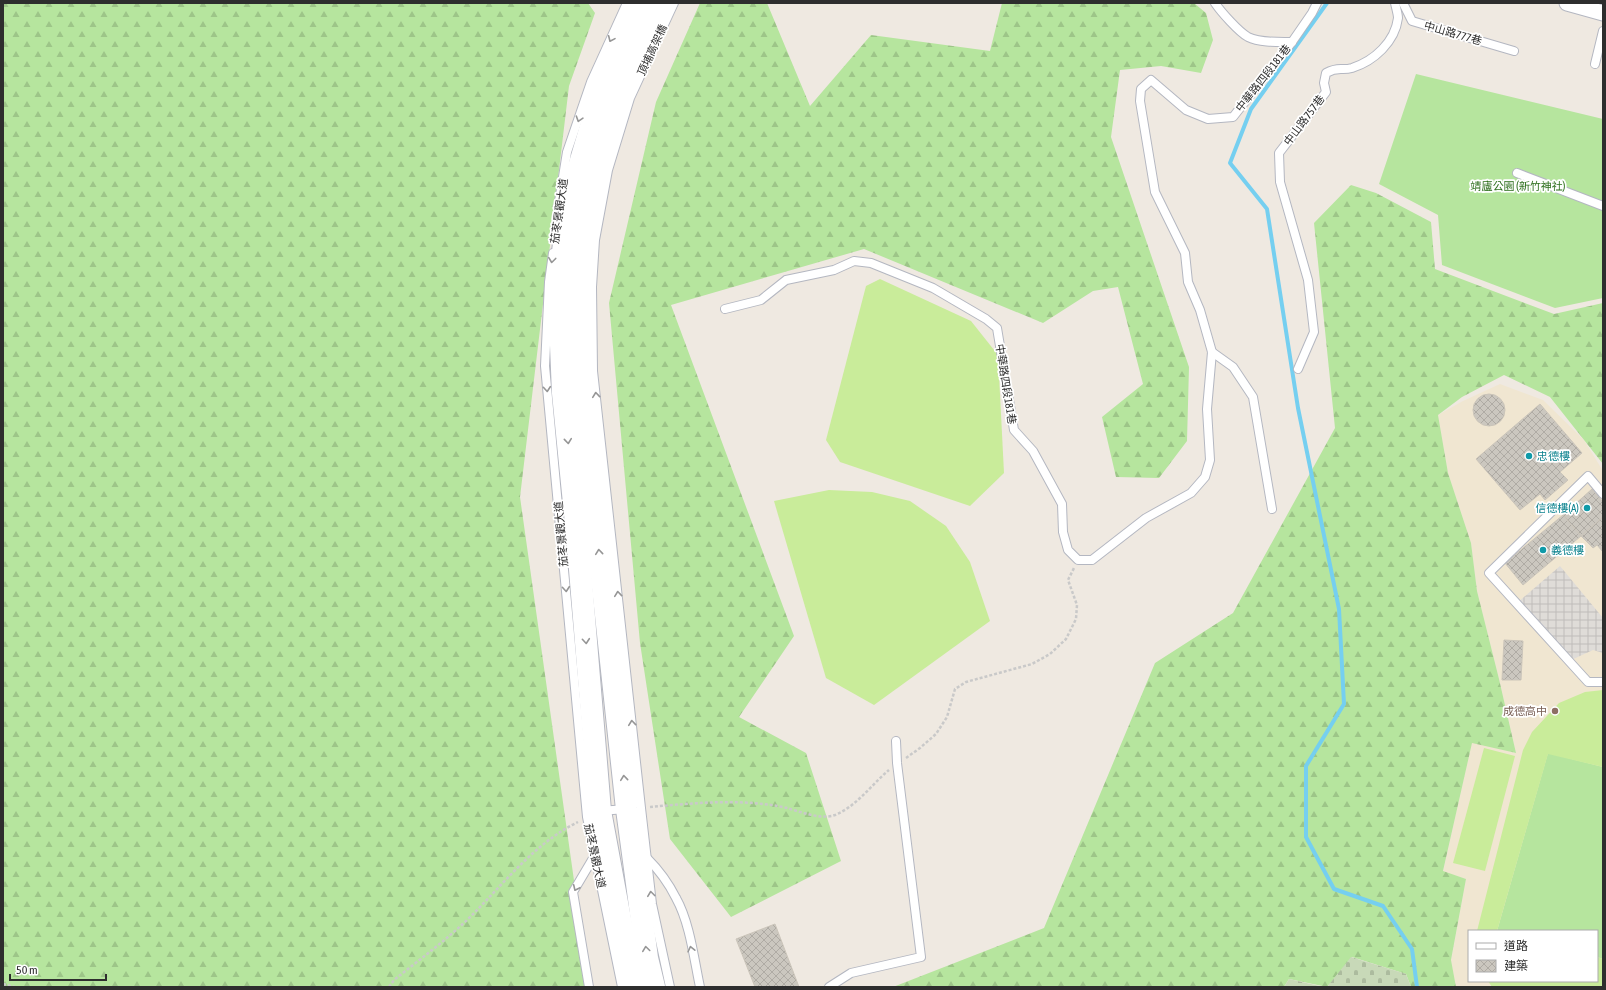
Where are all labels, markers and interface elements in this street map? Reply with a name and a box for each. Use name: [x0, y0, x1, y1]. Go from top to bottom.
street label: 中山路777巷: [1423, 19, 1483, 47]
street label: 頂埔高架橋: [635, 23, 669, 77]
one-way arrow: [608, 34, 616, 42]
street label: 中華路四段181巷: [1233, 42, 1293, 114]
street label: 中山路757巷: [1281, 93, 1327, 147]
one-way arrow: [575, 115, 583, 122]
street label: 茄苳景觀大道: [548, 177, 570, 245]
park label: 靖廬公園 (新竹神社): [1471, 180, 1566, 192]
one-way arrow: [548, 257, 557, 263]
street label: 中華路四段181巷: [994, 343, 1018, 425]
one-way arrow: [542, 386, 551, 392]
one-way arrow: [591, 392, 600, 398]
one-way arrow: [563, 438, 572, 444]
place label: 忠德樓: [1537, 450, 1570, 462]
marker: 忠德樓: [1524, 451, 1534, 461]
street label: 茄苳景觀大道: [552, 501, 570, 567]
place label: 信德樓(A): [1535, 502, 1579, 514]
marker: 信德樓(A): [1582, 503, 1592, 513]
place label: 義德樓: [1551, 544, 1584, 556]
marker: 義德樓: [1538, 545, 1548, 555]
one-way arrow: [595, 549, 604, 555]
one-way arrow: [561, 586, 570, 592]
one-way arrow: [613, 591, 622, 597]
one-way arrow: [581, 638, 590, 644]
place label: 成德高中: [1503, 705, 1547, 717]
marker: 成德高中: [1550, 706, 1560, 716]
one-way arrow: [628, 720, 637, 726]
one-way arrow: [619, 775, 628, 781]
street label: 茄苳景觀大道: [582, 822, 608, 890]
one-way arrow: [573, 884, 581, 891]
one-way arrow: [647, 891, 656, 897]
legend: [1468, 930, 1598, 982]
text: 道路: [1504, 939, 1528, 953]
one-way arrow: [642, 946, 651, 952]
one-way arrow: [688, 946, 696, 952]
scale bar: [10, 956, 106, 982]
text: 建築: [1504, 959, 1528, 973]
text: 50 m: [16, 963, 38, 977]

